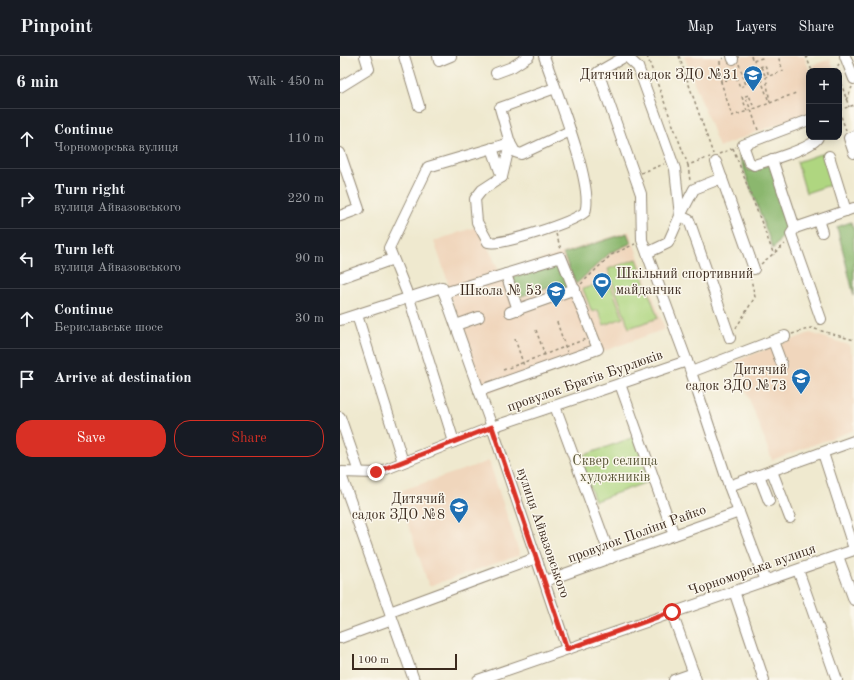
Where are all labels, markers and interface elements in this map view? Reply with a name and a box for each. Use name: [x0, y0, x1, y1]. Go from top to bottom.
text: Pinpoint: [20, 18, 93, 37]
text: Map: [688, 20, 714, 34]
text: Layers: [736, 20, 777, 34]
text: Share: [799, 20, 834, 34]
school or university icon: Дитячий садок ЗДО №31: [742, 64, 764, 92]
place label: Дитячий садок ЗДО №31: [580, 68, 739, 82]
map controls: [806, 68, 842, 140]
button: +: [806, 68, 842, 104]
text: 6 min: [16, 74, 59, 91]
text: Walk · 450 m: [247, 75, 324, 88]
button: −: [806, 104, 842, 140]
text: Continue: [54, 123, 113, 138]
icon: ahead: [16, 128, 38, 150]
text: 110 m: [287, 132, 324, 145]
text: Чорноморська вулиця: [54, 141, 178, 154]
text: Turn right: [54, 183, 125, 198]
icon: right: [16, 188, 38, 210]
text: 220 m: [287, 192, 324, 205]
text: вулиця Айвазовського: [54, 201, 181, 214]
text: Turn left: [54, 243, 114, 258]
icon: left: [16, 248, 38, 270]
text: 90 m: [295, 252, 324, 265]
text: вулиця Айвазовського: [54, 261, 181, 274]
place label: Шкільний спортивний майданчик: [616, 267, 753, 297]
sports icon: Шкільний спортивний майданчик: [591, 271, 613, 299]
school or university icon: Школа № 53: [545, 280, 567, 308]
place label: Школа № 53: [460, 284, 542, 298]
text: Continue: [54, 303, 113, 318]
icon: ahead: [16, 308, 38, 330]
text: 30 m: [295, 312, 324, 325]
text: Бериславське шосе: [54, 321, 163, 334]
street label: провулок Братів Бурлюків: [505, 348, 665, 414]
place label: Дитячий садок ЗДО №73: [686, 363, 787, 393]
school or university icon: Дитячий садок ЗДО №73: [790, 367, 812, 395]
icon: arrive: [16, 368, 38, 390]
text: Arrive at destination: [54, 371, 192, 386]
button: Save: [16, 420, 166, 457]
button: Share: [174, 420, 324, 457]
park label: Сквер селища художників: [572, 454, 658, 484]
route end: [367, 463, 385, 481]
street label: вулиця Айвазовського: [514, 466, 572, 600]
place label: Дитячий садок ЗДО №8: [352, 492, 445, 522]
school or university icon: Дитячий садок ЗДО №8: [448, 496, 470, 524]
street label: провулок Поліни Райко: [566, 502, 708, 566]
street label: Чорноморська вулиця: [686, 542, 818, 598]
route start: [663, 603, 681, 621]
scale bar: [352, 652, 457, 671]
text: 100 m: [358, 655, 389, 666]

